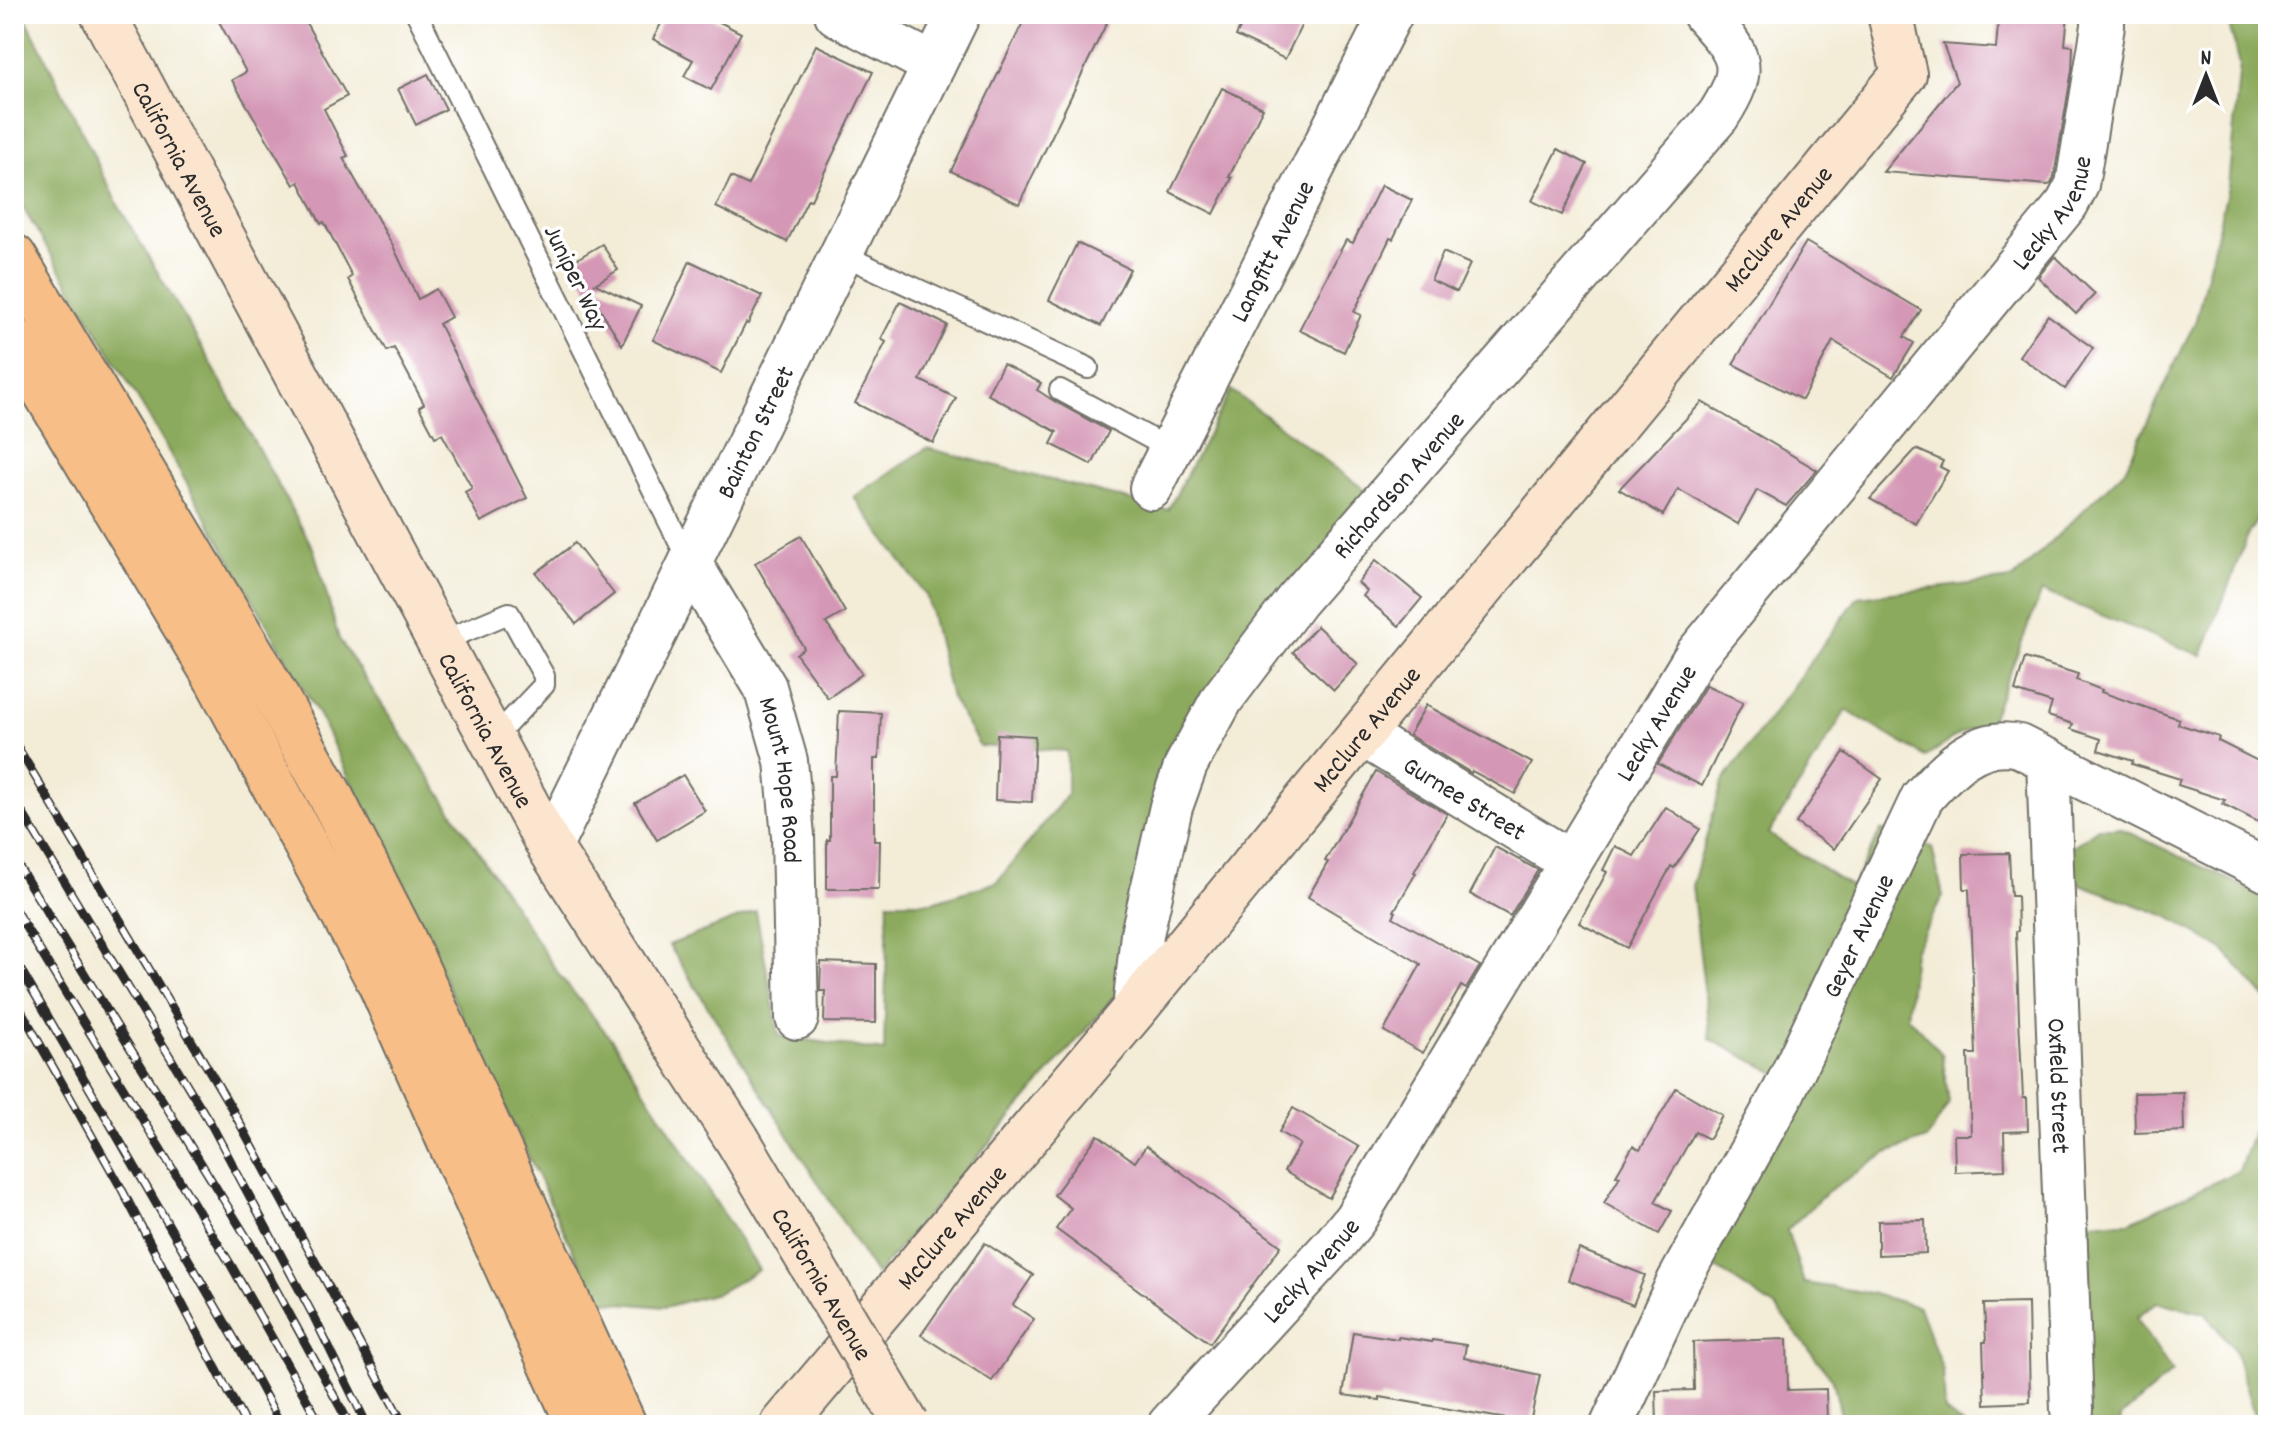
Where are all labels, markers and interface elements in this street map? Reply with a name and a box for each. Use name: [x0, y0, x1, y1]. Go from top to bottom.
north arrow: [2166, 36, 2246, 116]
text: N: [2201, 44, 2212, 75]
street label: California Avenue: [120, 75, 234, 245]
street label: Lecky Avenue: [2005, 154, 2103, 280]
street label: McClure Avenue: [1717, 159, 1843, 302]
street label: Langfitt Avenue: [1223, 175, 1326, 330]
street label: Juniper Way: [532, 219, 616, 338]
street label: Bainton Street: [709, 360, 806, 506]
street label: Richardson Avenue: [1325, 404, 1475, 569]
street label: California Avenue: [426, 647, 541, 816]
street label: McClure Avenue: [1305, 659, 1432, 802]
street label: Lecky Avenue: [1609, 659, 1708, 790]
street label: Mount Hope Road: [747, 693, 809, 864]
street label: Gurnee Street: [1395, 749, 1532, 852]
street label: Geyer Avenue: [1815, 869, 1906, 1005]
street label: Oxfield Street: [2036, 1017, 2078, 1155]
street label: McClure Avenue: [890, 1158, 1018, 1300]
street label: California Avenue: [760, 1202, 880, 1369]
street label: Lecky Avenue: [1256, 1211, 1371, 1333]

